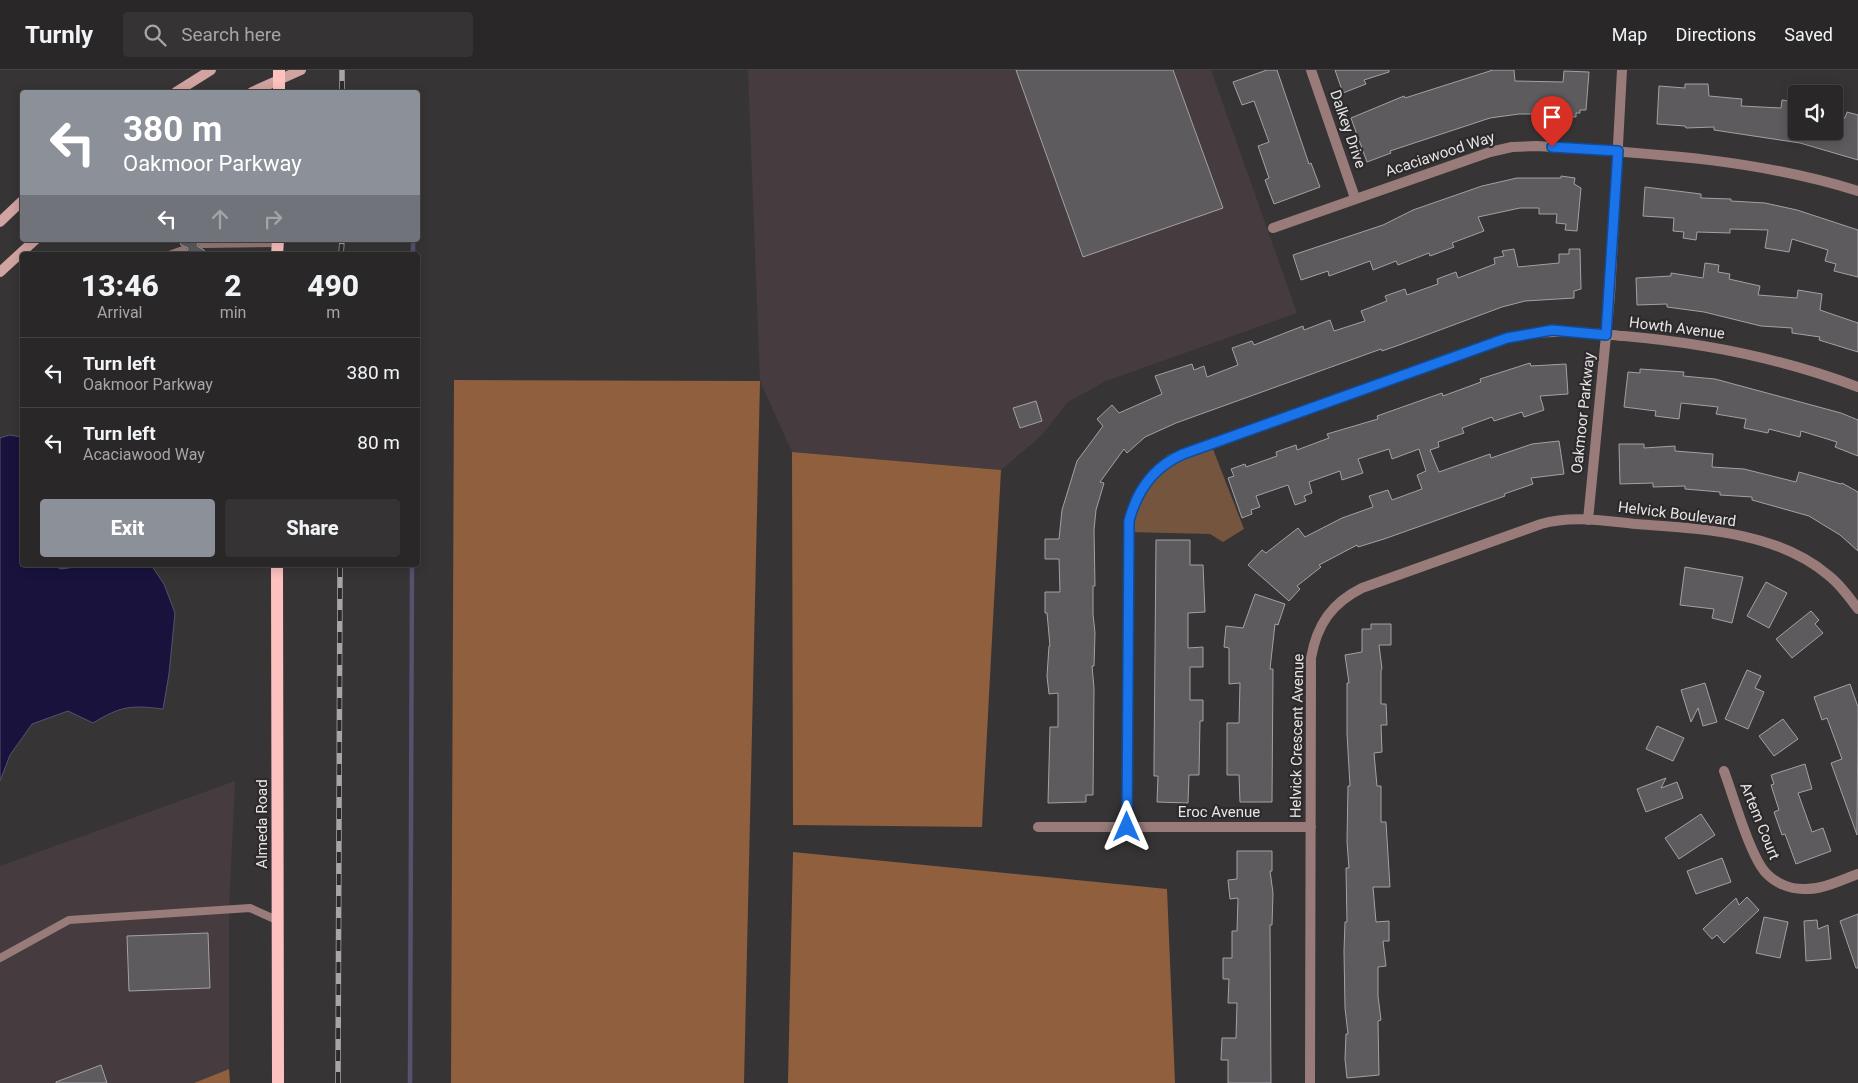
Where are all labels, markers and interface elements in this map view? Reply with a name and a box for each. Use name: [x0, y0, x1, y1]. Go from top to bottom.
search box: [123, 12, 473, 57]
text: Turnly: [25, 21, 93, 49]
icon: search: [141, 21, 169, 49]
text: Search here: [181, 23, 281, 46]
text: Map: [1612, 24, 1647, 45]
text: Directions: [1675, 24, 1756, 45]
text: Saved: [1784, 24, 1833, 45]
map controls: [1788, 85, 1843, 140]
button: sound: [1788, 85, 1843, 140]
street label: Dalkey Drive: [1326, 88, 1370, 170]
pin: [1531, 96, 1573, 147]
icon: arrive: [1538, 103, 1566, 131]
text: 380 m: [123, 109, 222, 150]
icon: left: [40, 110, 105, 175]
street label: Acaciawood Way: [1383, 128, 1497, 180]
text: Oakmoor Parkway: [123, 151, 302, 176]
icon: left: [153, 205, 181, 233]
icon: ahead: [206, 205, 234, 233]
icon: right: [259, 205, 287, 233]
text: 13:46: [81, 268, 159, 303]
text: 2: [224, 268, 242, 303]
text: 490: [307, 268, 359, 303]
text: Arrival: [97, 303, 143, 322]
text: min: [220, 303, 246, 322]
text: m: [326, 303, 340, 322]
street label: Howth Avenue: [1628, 313, 1726, 343]
street label: Oakmoor Parkway: [1568, 351, 1598, 475]
text: Turn left: [83, 352, 156, 375]
icon: left: [40, 359, 68, 387]
text: 380 m: [347, 361, 400, 384]
text: Oakmoor Parkway: [83, 375, 213, 394]
text: Turn left: [83, 422, 156, 445]
icon: left: [40, 429, 68, 457]
text: 80 m: [357, 431, 400, 454]
text: Acaciawood Way: [83, 445, 205, 464]
street label: Helvick Boulevard: [1617, 498, 1737, 530]
button: Exit: [40, 499, 215, 557]
button: Share: [225, 499, 400, 557]
street label: Helvick Crescent Avenue: [1287, 654, 1307, 818]
street label: Almeda Road: [253, 779, 271, 869]
street label: Artem Court: [1736, 780, 1784, 862]
position arrow: [1100, 800, 1152, 852]
street label: Eroc Avenue: [1178, 803, 1260, 821]

